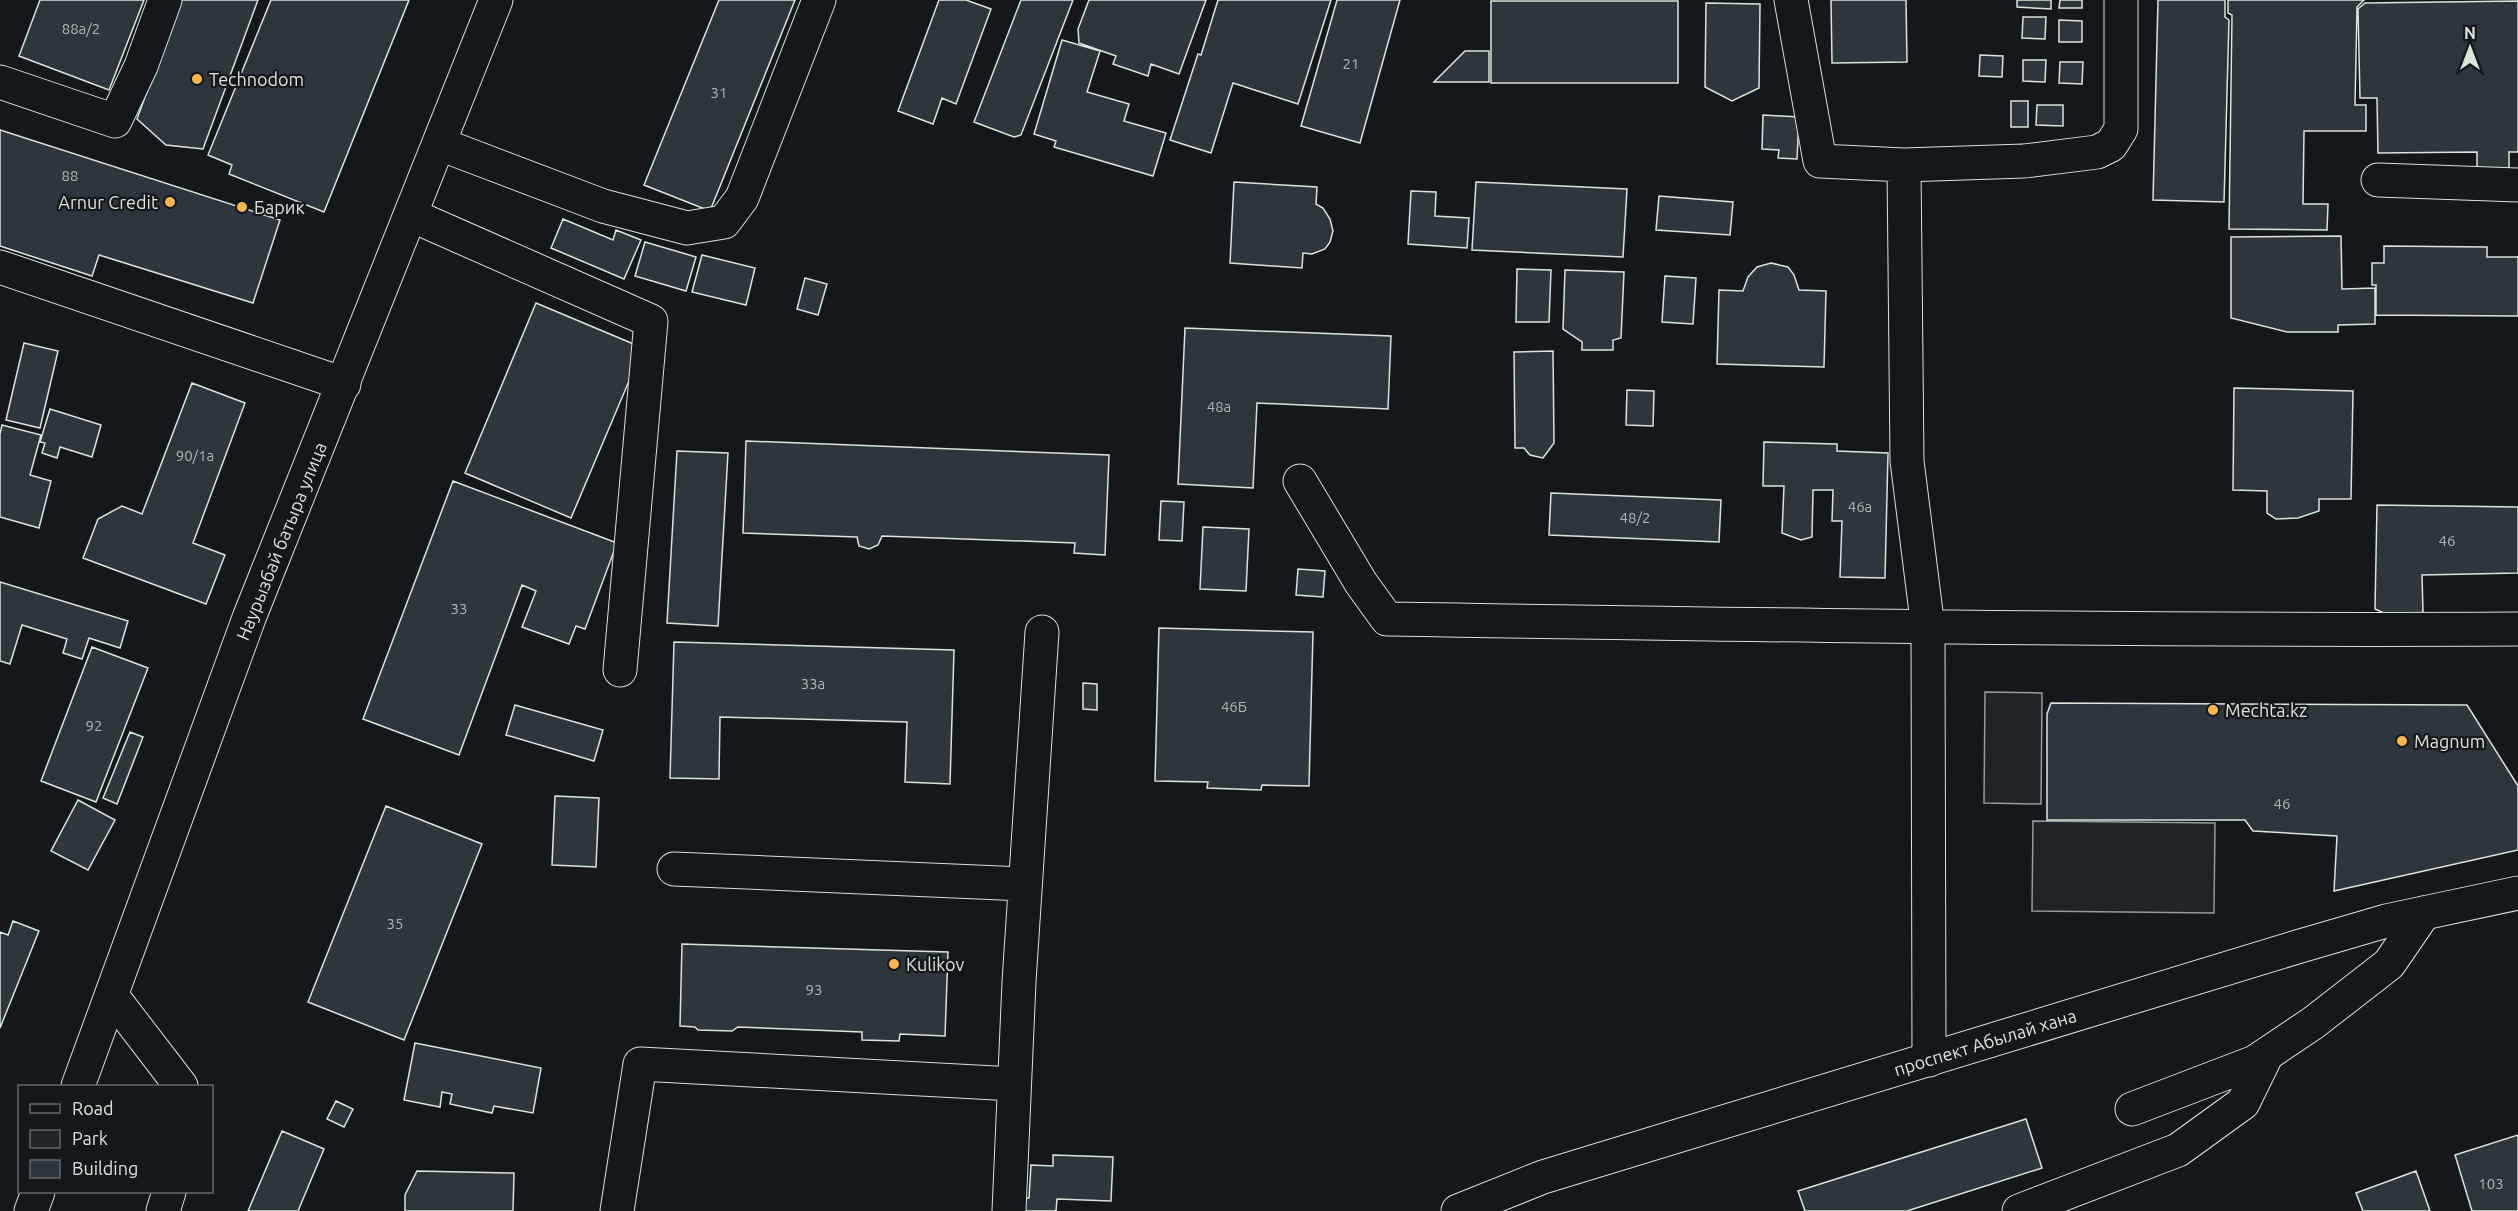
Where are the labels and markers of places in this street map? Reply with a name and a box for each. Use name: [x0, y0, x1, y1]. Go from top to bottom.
place label: Technodom: [209, 69, 304, 89]
marker: Technodom: [190, 72, 204, 86]
place label: Arnur Credit: [58, 192, 158, 212]
marker: Arnur Credit: [163, 195, 177, 209]
place label: Барик: [254, 197, 305, 217]
marker: Барик: [235, 200, 249, 214]
place label: Mechta.kz: [2225, 700, 2307, 720]
marker: Mechta.kz: [2206, 703, 2220, 717]
place label: Magnum: [2414, 731, 2485, 751]
marker: Magnum: [2395, 734, 2409, 748]
place label: Kulikov: [906, 954, 964, 974]
marker: Kulikov: [887, 957, 901, 971]

